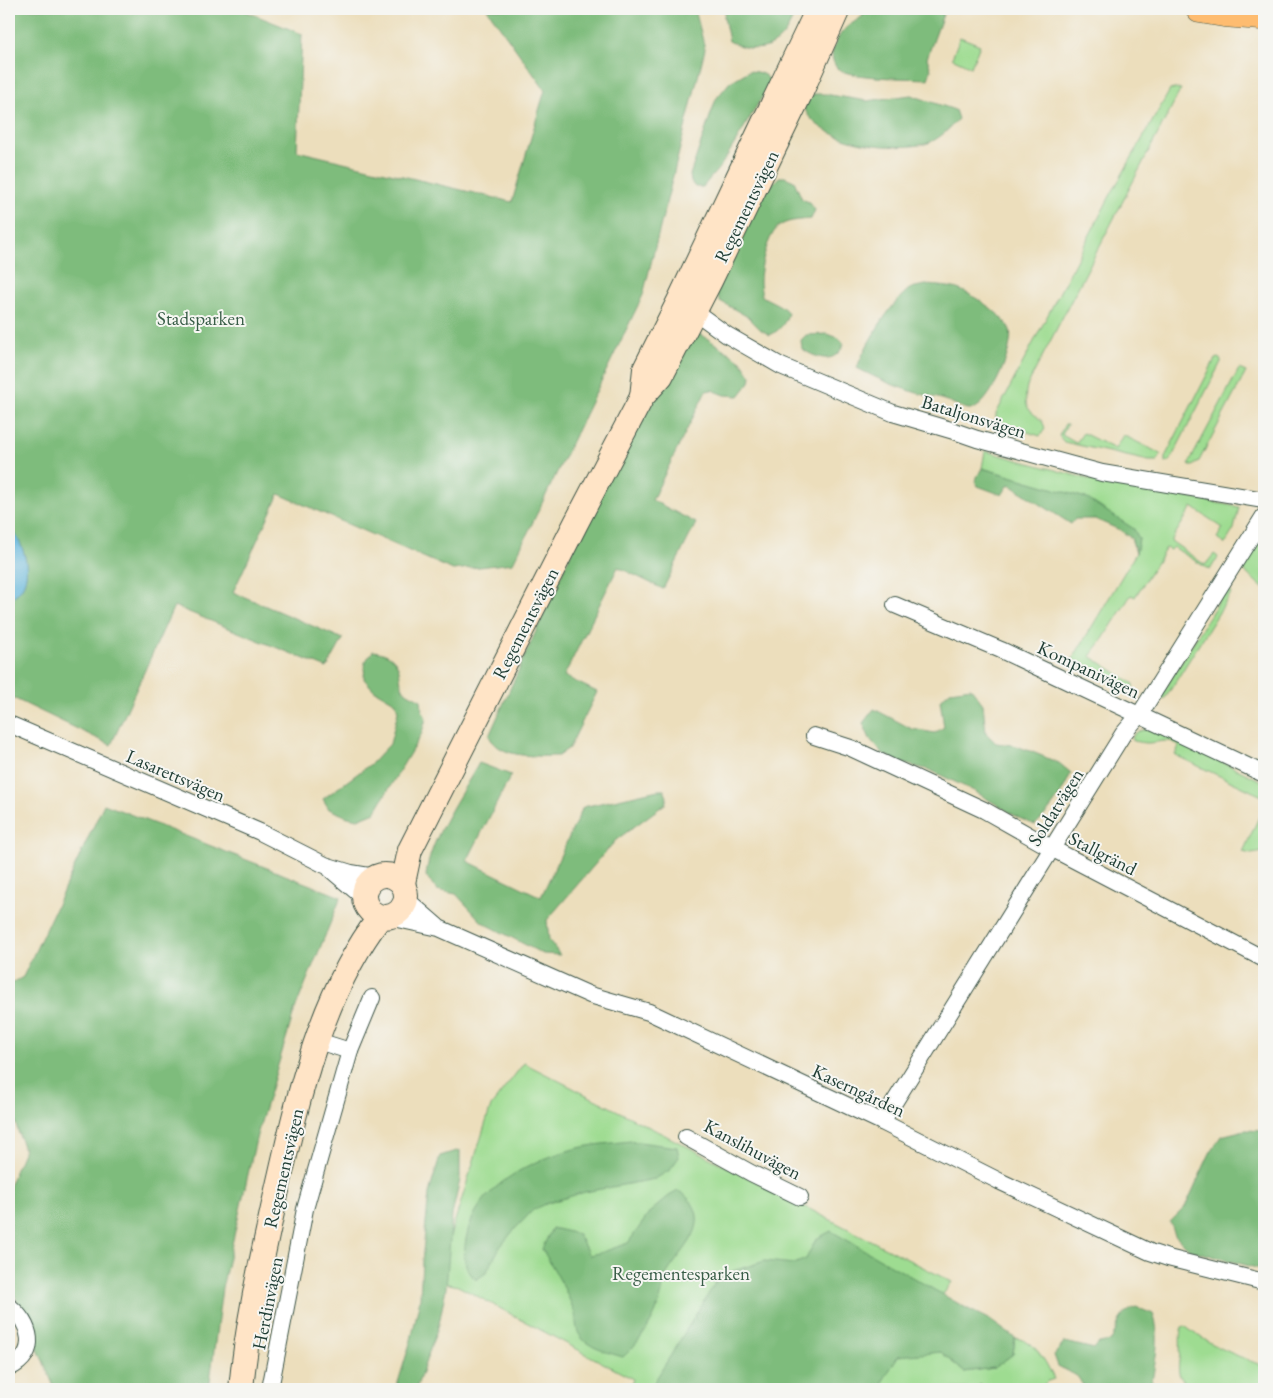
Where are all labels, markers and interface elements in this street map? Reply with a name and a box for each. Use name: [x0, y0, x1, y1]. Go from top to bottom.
street label: Regementsvägen: [708, 146, 784, 267]
park label: Stadsparken: [157, 306, 245, 331]
street label: Bataljonsvägen: [919, 389, 1029, 444]
street label: Regementsvägen: [487, 563, 564, 683]
street label: Kompanivägen: [1034, 635, 1144, 704]
street label: Lasarettsvägen: [122, 743, 229, 808]
street label: Soldatvägen: [1022, 764, 1089, 851]
street label: Stallgränd: [1064, 826, 1141, 881]
street label: Kaserngården: [808, 1058, 909, 1123]
street label: Regementsvägen: [258, 1106, 309, 1231]
street label: Kanslihuvägen: [700, 1113, 806, 1186]
street label: Herdinvägen: [246, 1254, 289, 1352]
park label: Regementesparken: [612, 1261, 750, 1286]

